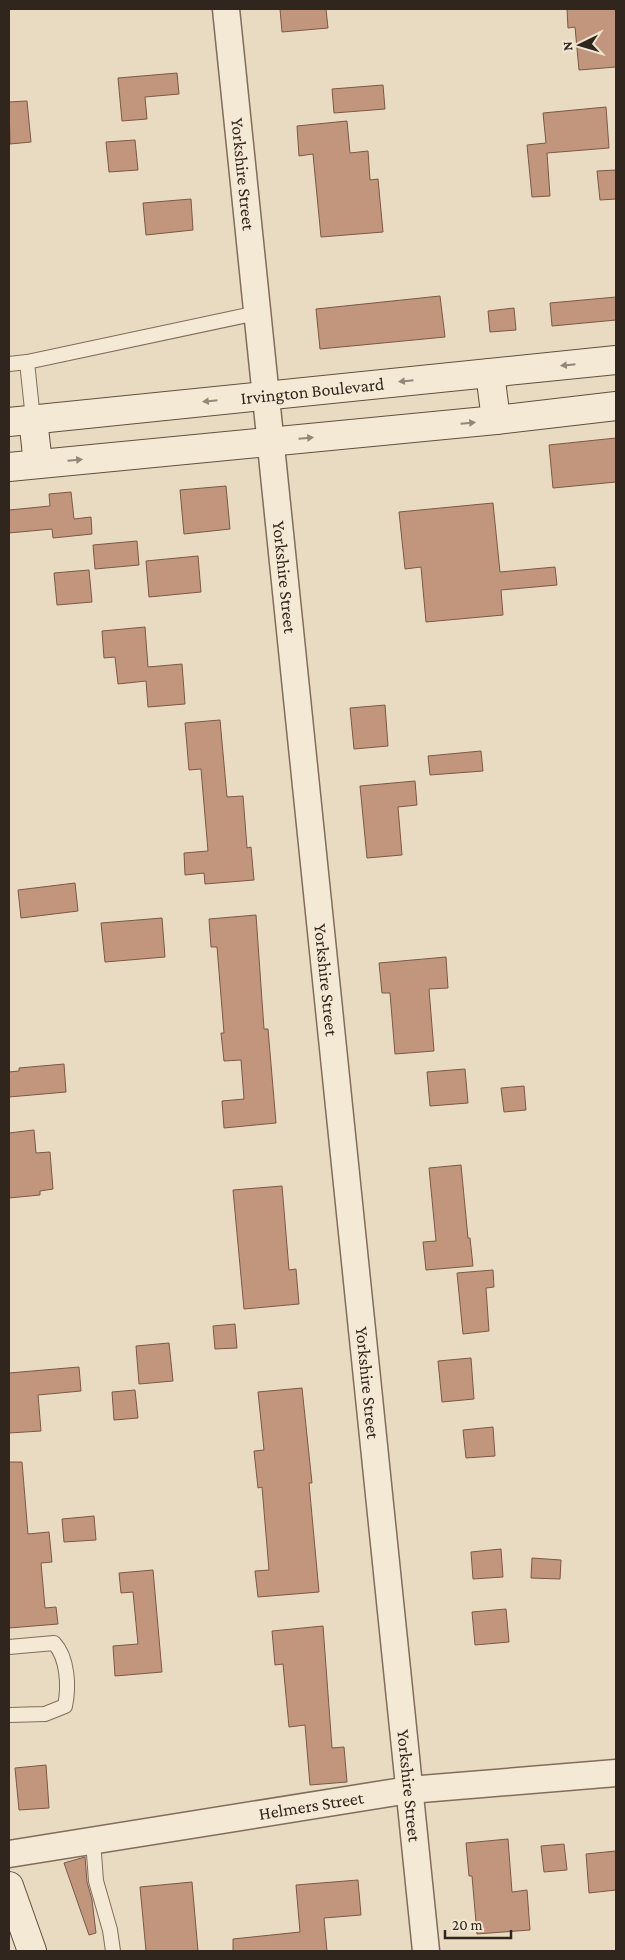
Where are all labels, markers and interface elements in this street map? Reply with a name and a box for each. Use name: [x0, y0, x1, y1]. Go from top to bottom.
north arrow: [555, 20, 605, 70]
text: N: [559, 40, 575, 52]
street label: Yorkshire Street: [227, 117, 259, 232]
one-way arrow: [559, 361, 575, 369]
street label: Irvington Boulevard: [240, 374, 386, 408]
one-way arrow: [398, 377, 414, 385]
one-way arrow: [201, 397, 217, 405]
one-way arrow: [460, 418, 476, 426]
one-way arrow: [298, 434, 314, 442]
one-way arrow: [67, 456, 83, 464]
street label: Yorkshire Street: [269, 520, 300, 635]
street label: Yorkshire Street: [310, 923, 342, 1038]
street label: Yorkshire Street: [352, 1325, 383, 1441]
street label: Yorkshire Street: [393, 1728, 425, 1844]
street label: Helmers Street: [257, 1787, 366, 1824]
scale bar: [445, 1908, 511, 1940]
text: 20 m: [452, 1917, 483, 1933]

